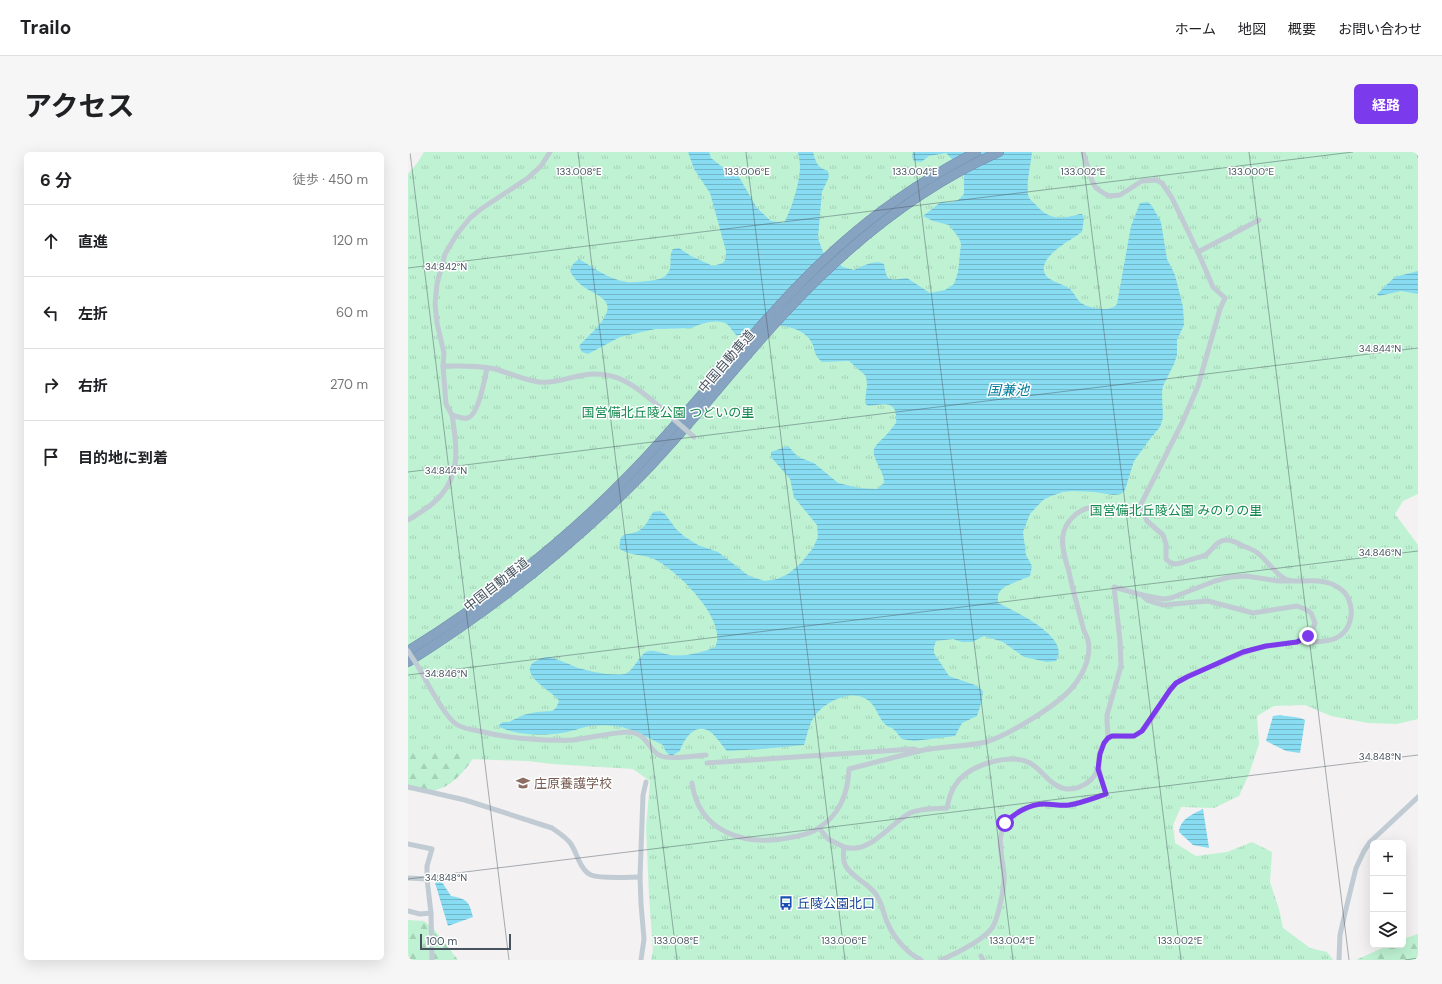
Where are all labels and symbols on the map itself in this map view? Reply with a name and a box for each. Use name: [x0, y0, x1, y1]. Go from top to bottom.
text: 133.008°E: [556, 165, 602, 178]
text: 133.006°E: [724, 165, 770, 178]
text: 133.004°E: [892, 165, 938, 178]
text: 133.002°E: [1061, 165, 1106, 178]
text: 133.000°E: [1228, 165, 1274, 178]
text: 34.842°N: [425, 260, 467, 273]
street label: 中国自動車道: [694, 326, 758, 396]
text: 34.844°N: [1359, 342, 1401, 355]
water label: 国兼池: [987, 381, 1031, 399]
park label: 国営備北丘陵公園 つどいの里: [582, 404, 754, 421]
text: 34.844°N: [425, 464, 467, 477]
park label: 国営備北丘陵公園 みのりの里: [1090, 502, 1262, 519]
text: 34.846°N: [1359, 546, 1401, 559]
street label: 中国自動車道: [460, 554, 532, 615]
route end: [1299, 627, 1317, 645]
text: 34.846°N: [425, 667, 467, 680]
text: 34.848°N: [1359, 750, 1401, 763]
school or university icon: 庄原養護学校: [515, 775, 531, 791]
place label: 庄原養護学校: [534, 775, 612, 792]
route start: [996, 814, 1014, 832]
text: 34.848°N: [425, 871, 467, 884]
bus stop icon: 丘陵公園北口: [778, 895, 794, 911]
place label: 丘陵公園北口: [797, 895, 875, 912]
scale bar: [420, 932, 511, 951]
text: 133.008°E: [653, 934, 699, 947]
text: 133.006°E: [821, 934, 867, 947]
text: 133.004°E: [989, 934, 1035, 947]
text: 133.002°E: [1158, 934, 1203, 947]

